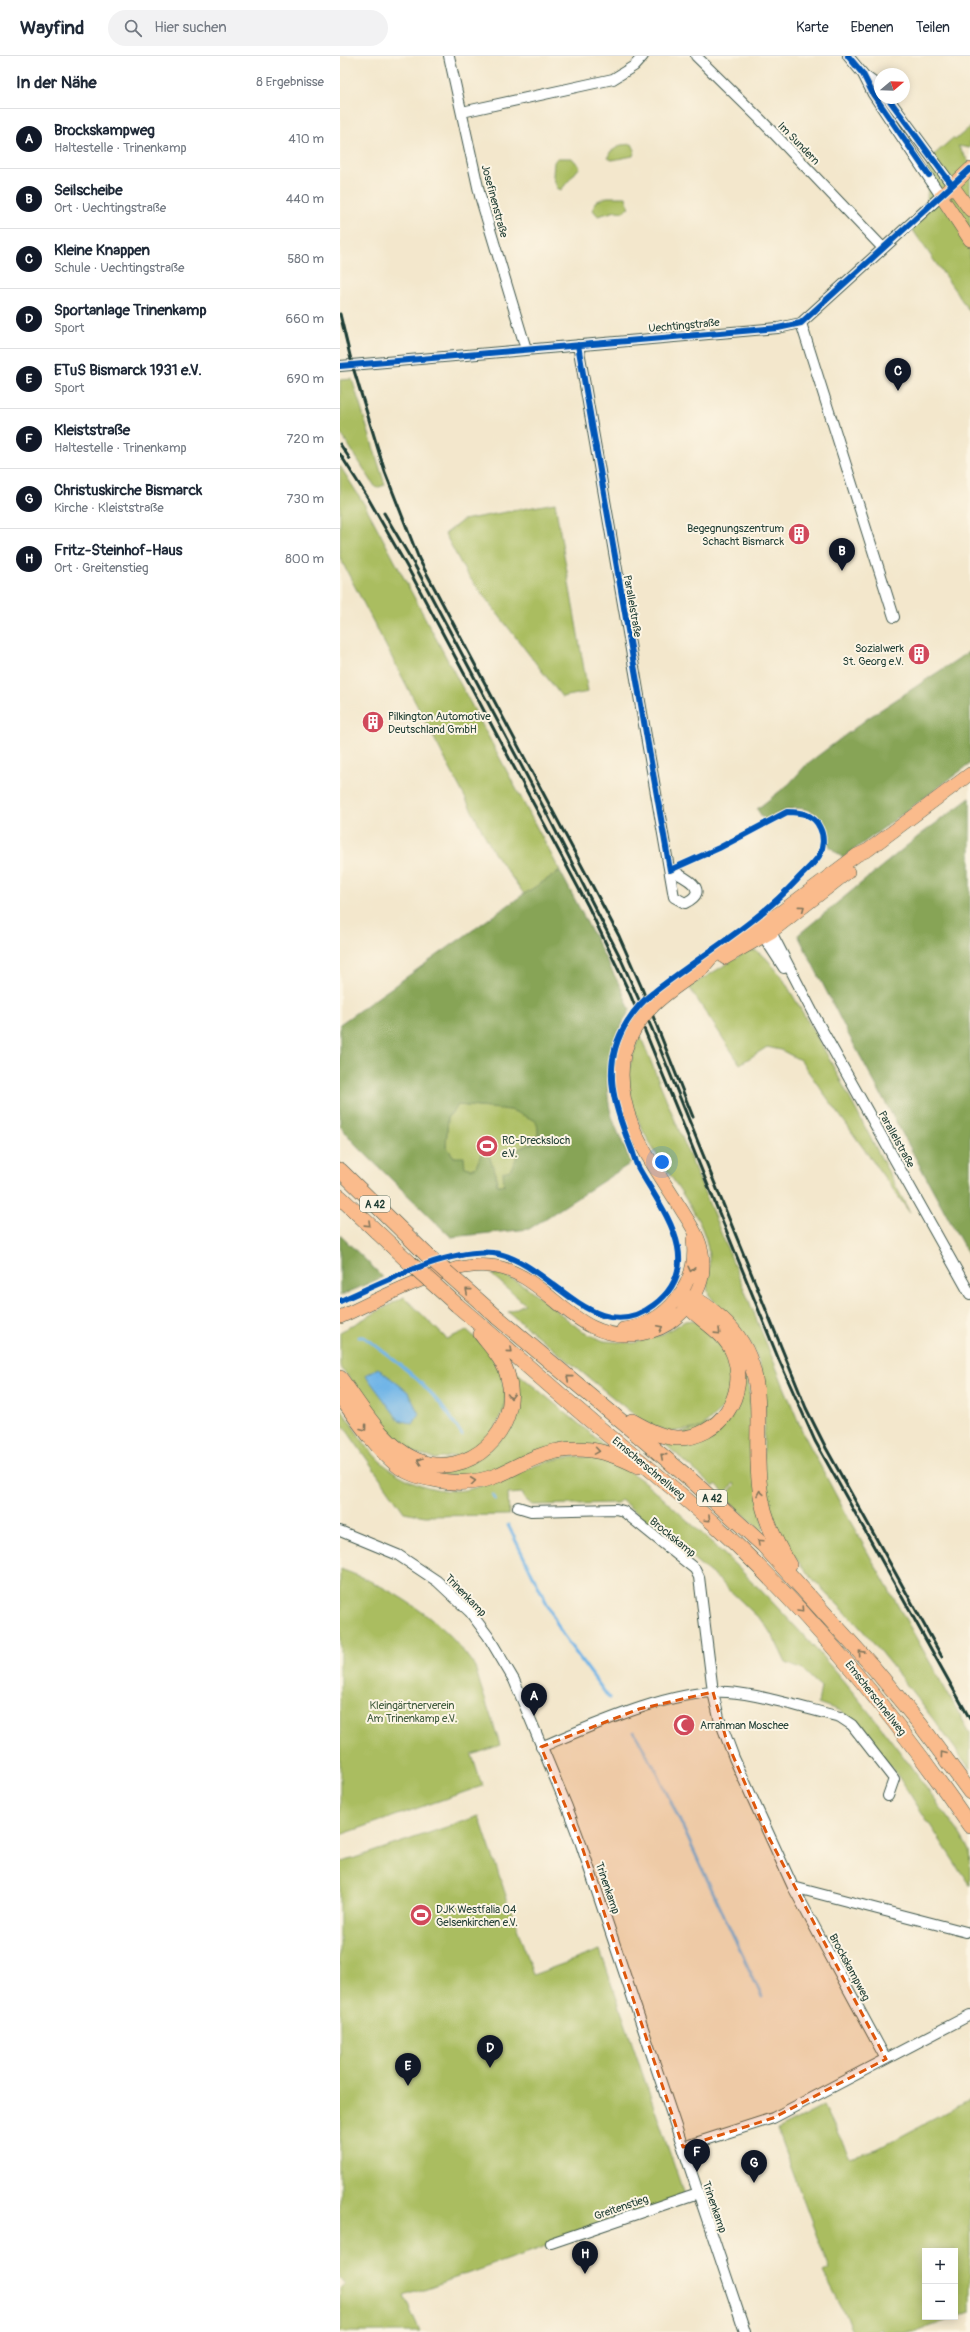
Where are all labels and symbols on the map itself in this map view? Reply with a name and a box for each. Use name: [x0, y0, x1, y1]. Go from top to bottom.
north arrow: [874, 68, 910, 104]
street label: Im Sundern: [775, 119, 822, 167]
street label: Josefinenstraße: [479, 163, 511, 240]
street label: Uechtingstraße: [648, 316, 721, 335]
pin: C: [885, 358, 911, 391]
building icon: Begegnungszentrum Schacht Bismarck: [786, 521, 812, 547]
place label: Begegnungszentrum Schacht Bismarck: [687, 522, 784, 548]
pin: B: [829, 538, 855, 571]
street label: Parallelstraße: [621, 574, 644, 639]
building icon: Sozialwerk St. Georg e.V.: [906, 641, 932, 667]
place label: Sozialwerk St. Georg e.V.: [843, 642, 904, 668]
building icon: Pilkington Automotive Deutschland GmbH: [360, 709, 386, 735]
place label: Pilkington Automotive Deutschland GmbH: [388, 710, 491, 736]
one-way arrow: [798, 905, 805, 913]
street label: Parallelstraße: [876, 1109, 918, 1170]
sports icon: RC-Drecksloch e.V.: [474, 1133, 500, 1159]
place label: RC-Drecksloch e.V.: [502, 1134, 570, 1160]
your location: [652, 1152, 672, 1172]
road number: A 42: [360, 1196, 390, 1212]
one-way arrow: [363, 1219, 371, 1226]
one-way arrow: [688, 1266, 696, 1272]
one-way arrow: [465, 1289, 473, 1296]
one-way arrow: [656, 1325, 663, 1333]
one-way arrow: [713, 1327, 720, 1334]
one-way arrow: [505, 1345, 512, 1352]
one-way arrow: [567, 1376, 574, 1383]
one-way arrow: [507, 1394, 515, 1400]
one-way arrow: [359, 1423, 366, 1430]
street label: Emscherschnellweg: [610, 1434, 688, 1503]
one-way arrow: [594, 1446, 600, 1455]
one-way arrow: [660, 1453, 667, 1460]
one-way arrow: [417, 1457, 424, 1466]
one-way arrow: [470, 1477, 476, 1486]
road number: A 42: [697, 1490, 727, 1506]
one-way arrow: [757, 1490, 765, 1496]
one-way arrow: [703, 1514, 711, 1522]
street label: Brockskamp: [647, 1515, 698, 1560]
one-way arrow: [757, 1539, 765, 1547]
street label: Trinenkamp: [442, 1571, 489, 1619]
one-way arrow: [796, 1605, 803, 1613]
one-way arrow: [859, 1651, 866, 1658]
street label: Emscherschnellweg: [842, 1658, 909, 1739]
pin: A: [521, 1683, 547, 1716]
park label: Kleingärtnerverein Am Trinenkamp e.V.: [367, 1699, 457, 1725]
mosque icon: Arrahman Moschee: [671, 1712, 697, 1738]
place label: Arrahman Moschee: [700, 1719, 789, 1732]
one-way arrow: [941, 1752, 948, 1759]
street label: Trinenkamp: [593, 1861, 622, 1916]
sports icon: DJK Westfalia 04 Gelsenkirchen e.V.: [408, 1902, 434, 1928]
place label: DJK Westfalia 04 Gelsenkirchen e.V.: [436, 1903, 518, 1929]
street label: Brockskampweg: [826, 1932, 873, 2003]
pin: D: [477, 2035, 503, 2068]
pin: E: [395, 2053, 421, 2086]
pin: F: [684, 2139, 710, 2172]
pin: G: [741, 2150, 767, 2183]
street label: Trinenkamp: [700, 2180, 729, 2235]
street label: Greitenstieg: [592, 2192, 650, 2223]
pin: H: [572, 2241, 598, 2274]

